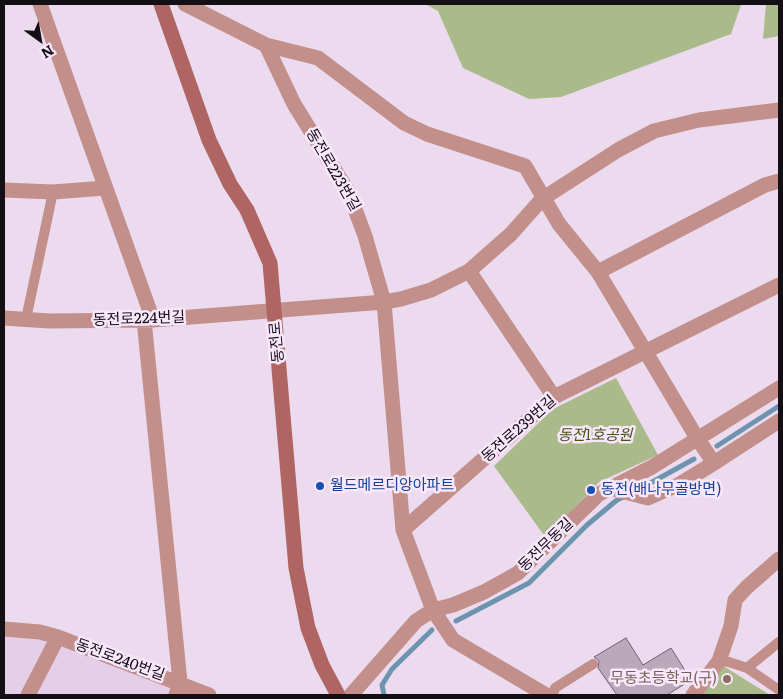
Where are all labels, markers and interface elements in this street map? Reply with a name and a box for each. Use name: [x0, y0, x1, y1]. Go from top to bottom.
north arrow: [15, 15, 65, 65]
text: N: [38, 41, 58, 64]
street label: 동전로223번길: [302, 126, 364, 214]
street label: 동전로224번길: [92, 308, 186, 330]
street label: 동전로: [266, 321, 288, 363]
street label: 동전로239번길: [478, 392, 560, 466]
park label: 동전1호공원: [558, 427, 632, 445]
place label: 월드메르디앙아파트: [330, 477, 454, 495]
marker: 월드메르디앙아파트: [314, 480, 326, 492]
place label: 동전(배나무골방면): [601, 481, 721, 499]
marker: 동전(배나무골방면): [585, 484, 597, 496]
street label: 동전무동길: [515, 515, 577, 575]
street label: 동전로240번길: [73, 636, 167, 684]
place label: 무동초등학교(구): [610, 670, 717, 688]
marker: 무동초등학교(구): [721, 673, 733, 685]

